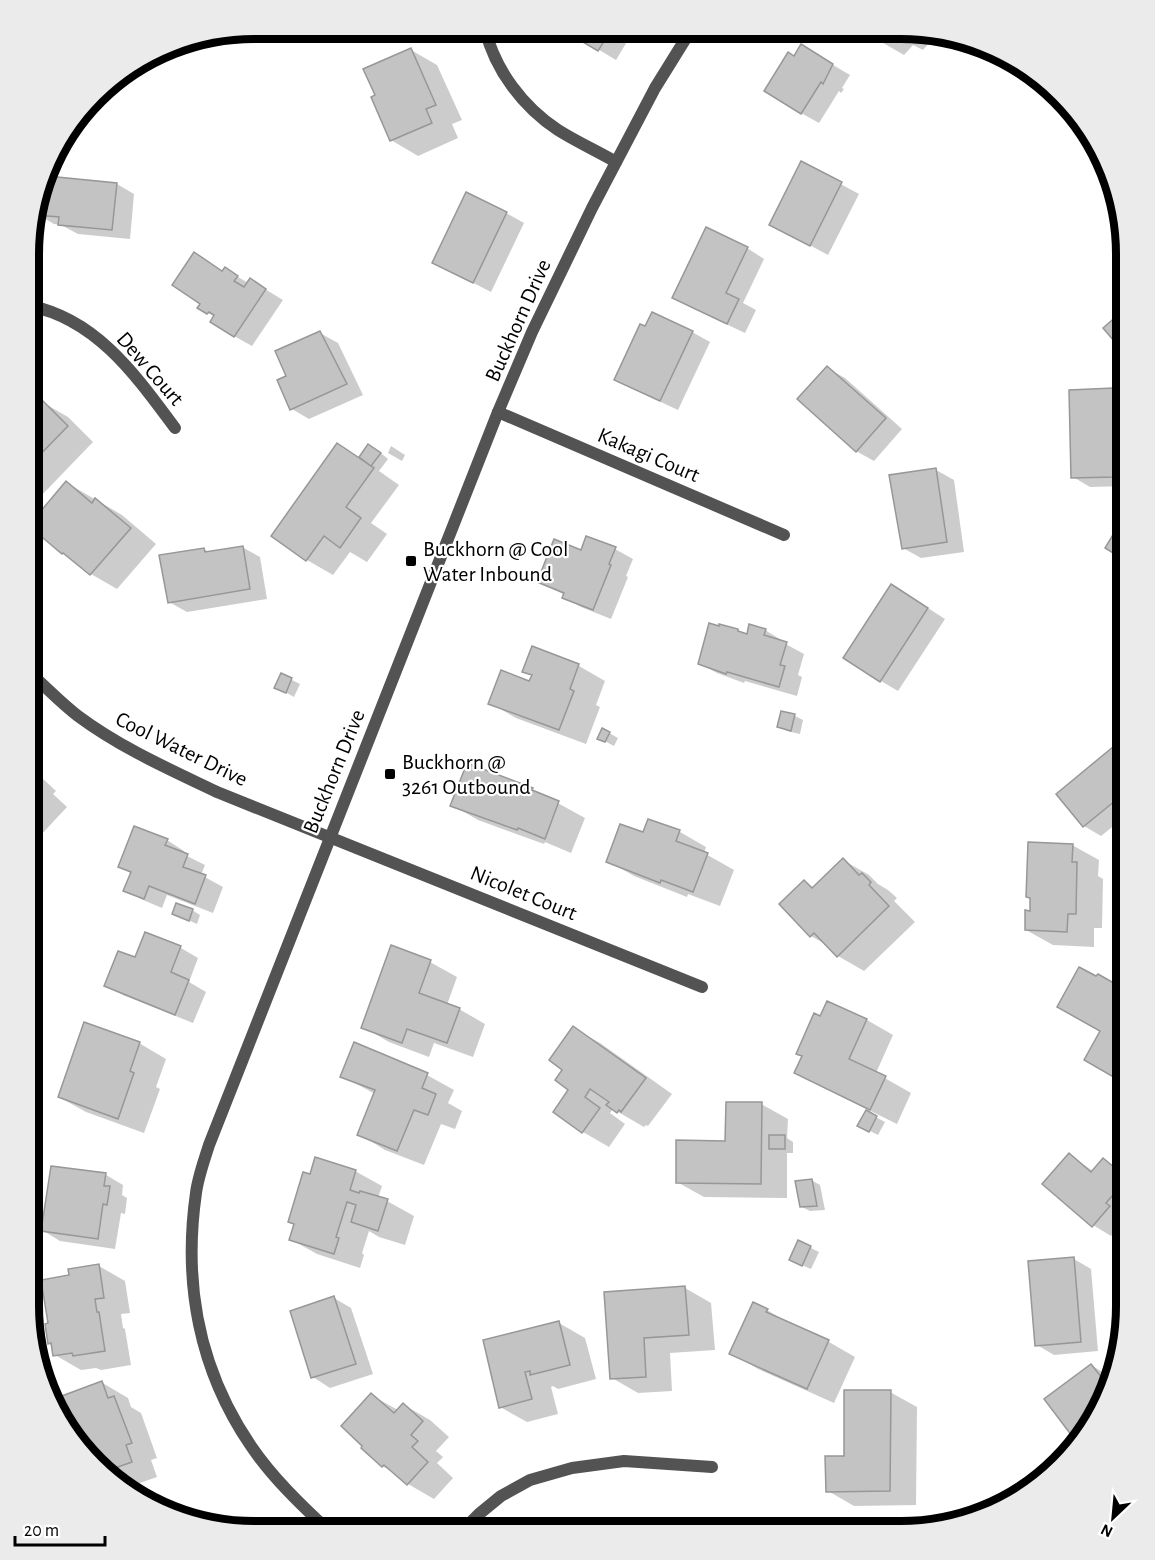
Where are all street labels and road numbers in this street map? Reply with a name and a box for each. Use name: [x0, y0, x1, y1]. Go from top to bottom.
street label: Buckhorn Drive: [481, 256, 555, 385]
street label: Dew Court: [113, 328, 188, 410]
street label: Kakagi Court: [594, 424, 703, 486]
street label: Buckhorn Drive: [299, 706, 369, 836]
street label: Cool Water Drive: [112, 708, 251, 790]
street label: Nicolet Court: [467, 862, 580, 924]

